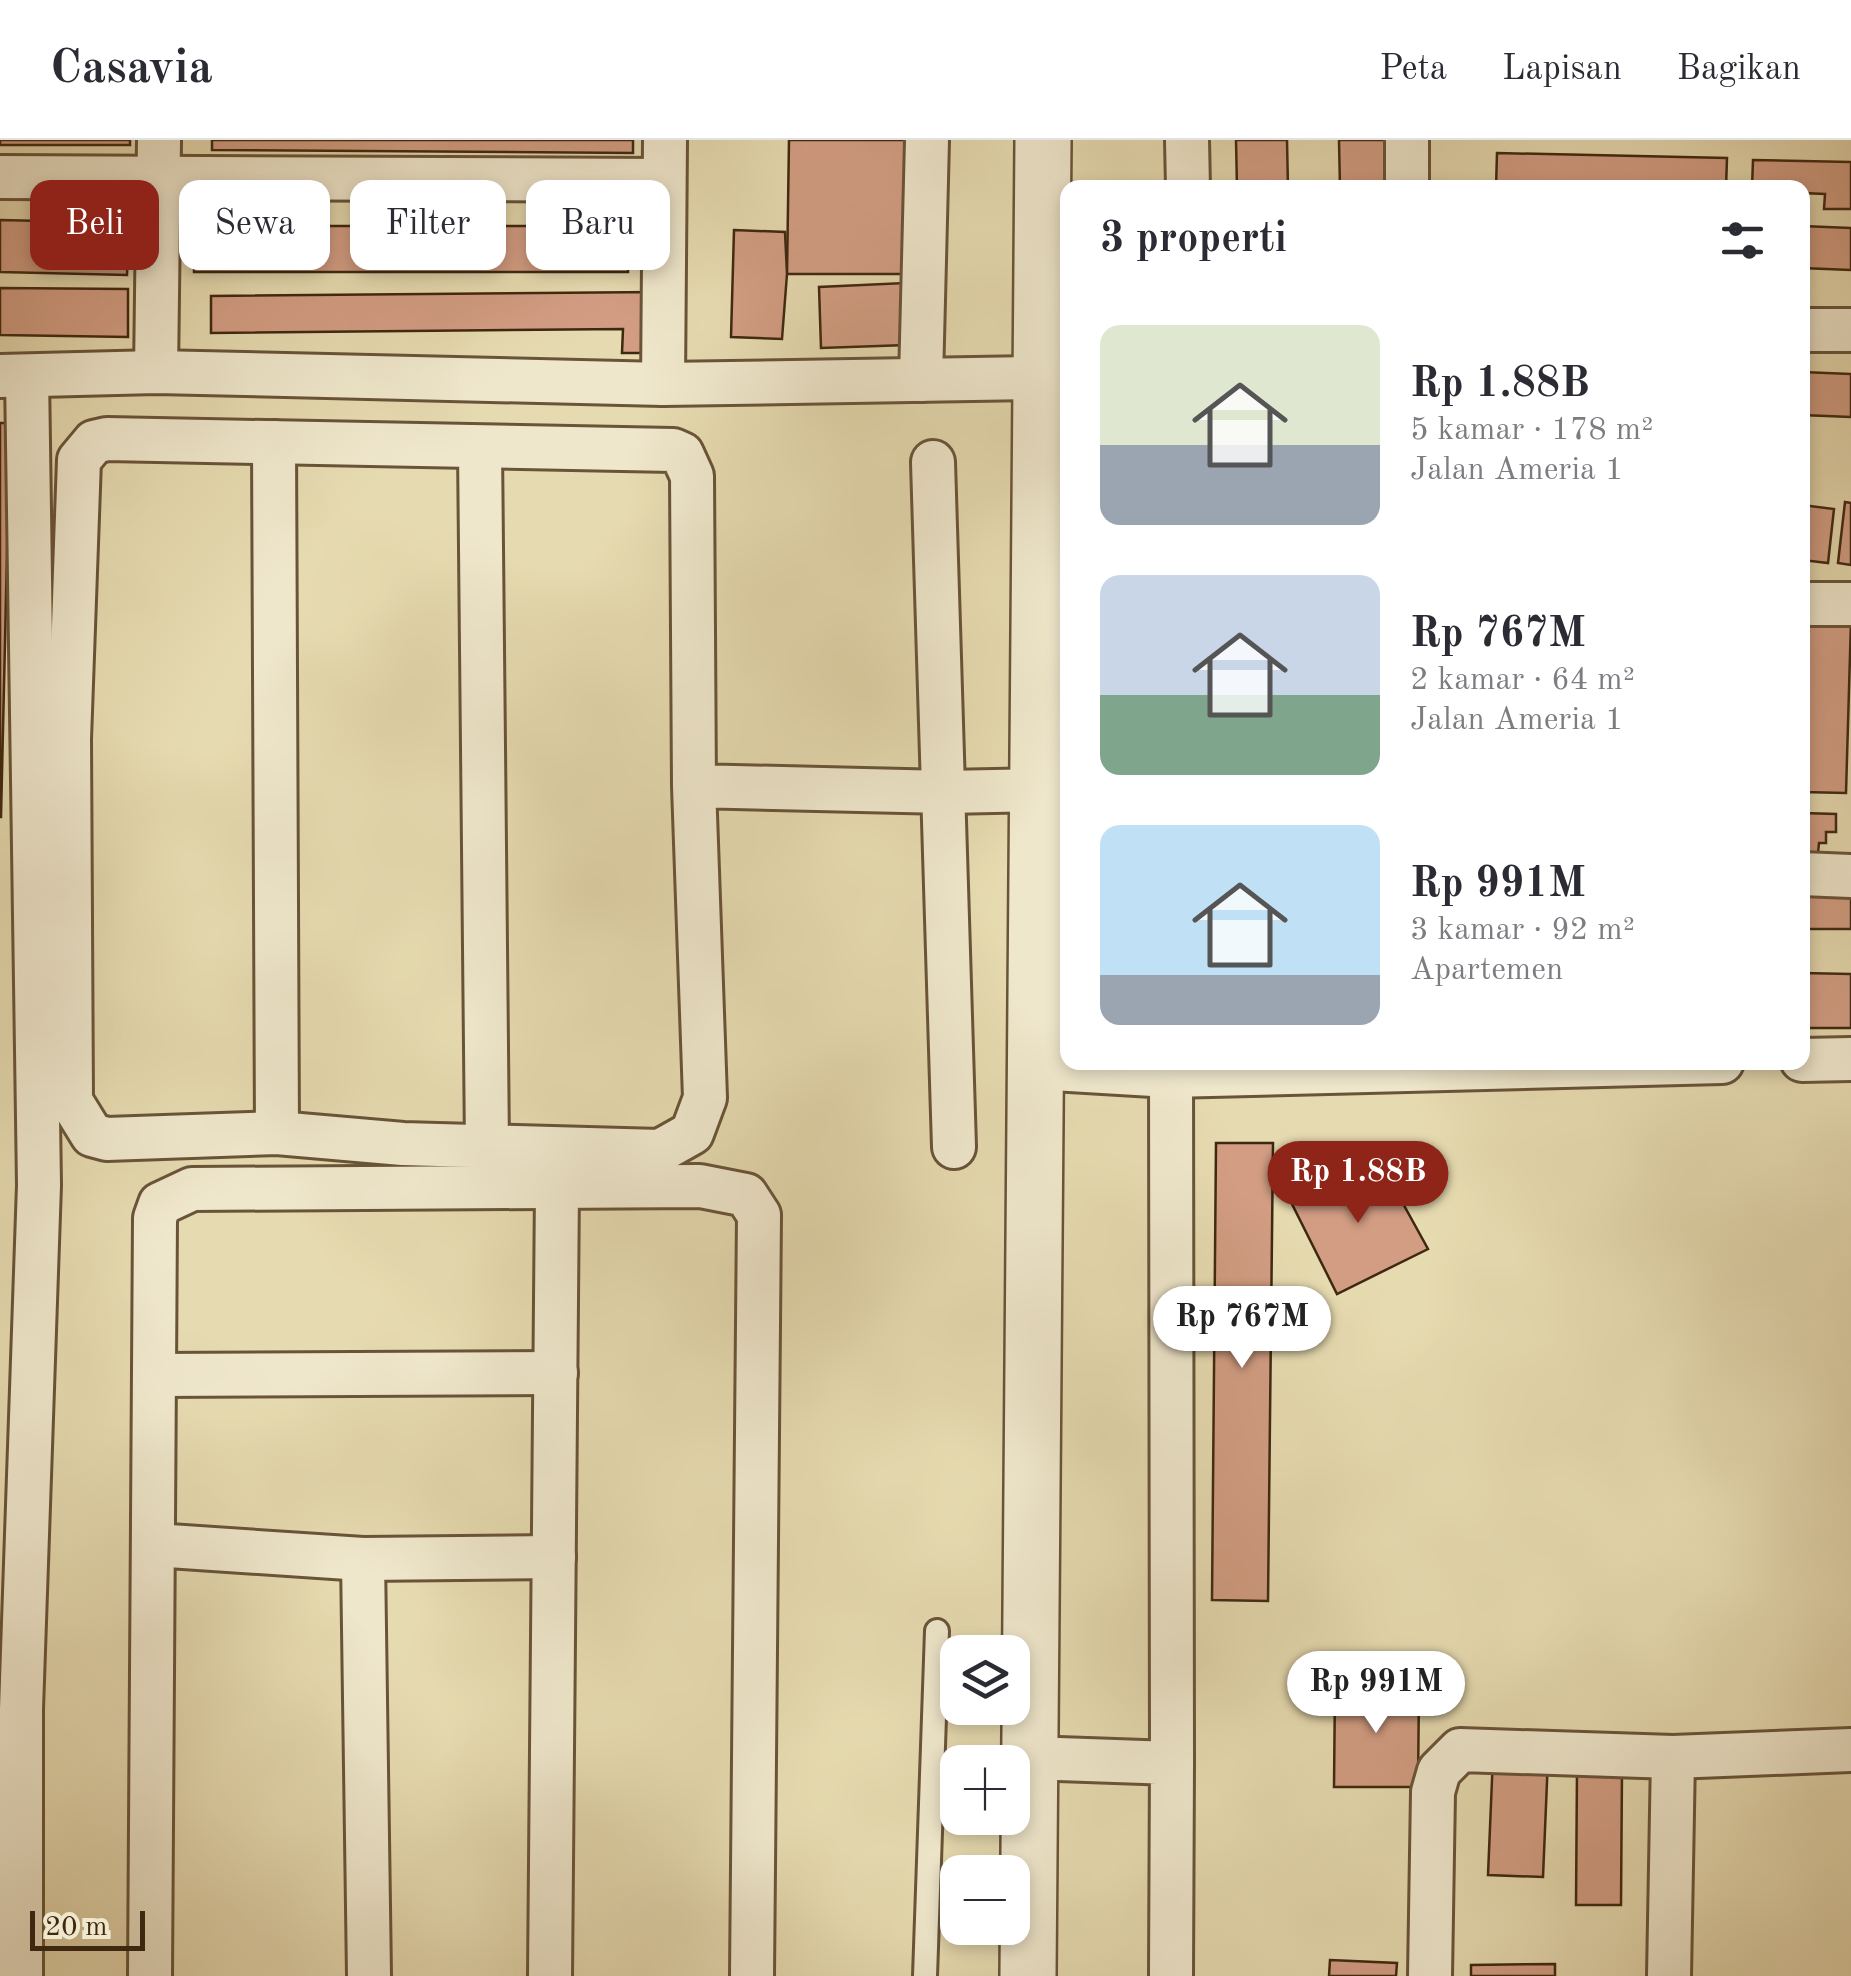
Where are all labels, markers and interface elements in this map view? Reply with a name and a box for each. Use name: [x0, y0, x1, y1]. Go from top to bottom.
text: Casavia: [50, 45, 213, 93]
text: Peta: [1379, 52, 1447, 87]
text: Lapisan: [1502, 52, 1622, 87]
text: Bagikan: [1677, 52, 1801, 87]
chip: Beli: [30, 180, 159, 270]
chip: Sewa: [179, 180, 330, 270]
chip: Filter: [350, 180, 506, 270]
chip: Baru: [526, 180, 670, 270]
icon: filters: [1715, 213, 1770, 268]
text: 3 properti: [1100, 219, 1287, 261]
text: Rp 1.88B: [1410, 364, 1590, 406]
icon: home: [1180, 365, 1300, 485]
text: 5 kamar · 178 m²: [1410, 415, 1653, 447]
text: Jalan Ameria 1: [1410, 455, 1623, 487]
text: Rp 767M: [1410, 614, 1586, 656]
icon: home: [1180, 615, 1300, 735]
text: 2 kamar · 64 m²: [1410, 665, 1635, 697]
text: Jalan Ameria 1: [1410, 705, 1623, 737]
text: Rp 991M: [1410, 864, 1586, 906]
icon: home: [1180, 865, 1300, 985]
text: 3 kamar · 92 m²: [1410, 915, 1635, 947]
text: Apartemen: [1410, 955, 1563, 987]
pin: Rp 1.88B: [1255, 1141, 1461, 1226]
text: Rp 1.88B: [1289, 1157, 1427, 1189]
pin: Rp 767M: [1150, 1286, 1334, 1371]
text: Rp 767M: [1175, 1302, 1309, 1334]
map controls: [940, 1635, 1030, 1945]
button: layers: [940, 1635, 1030, 1725]
pin: Rp 991M: [1284, 1651, 1468, 1736]
text: Rp 991M: [1309, 1667, 1443, 1699]
button: +: [940, 1745, 1030, 1835]
button: −: [940, 1855, 1030, 1945]
scale bar: [30, 1906, 145, 1950]
text: 20 m: [45, 1914, 108, 1942]

